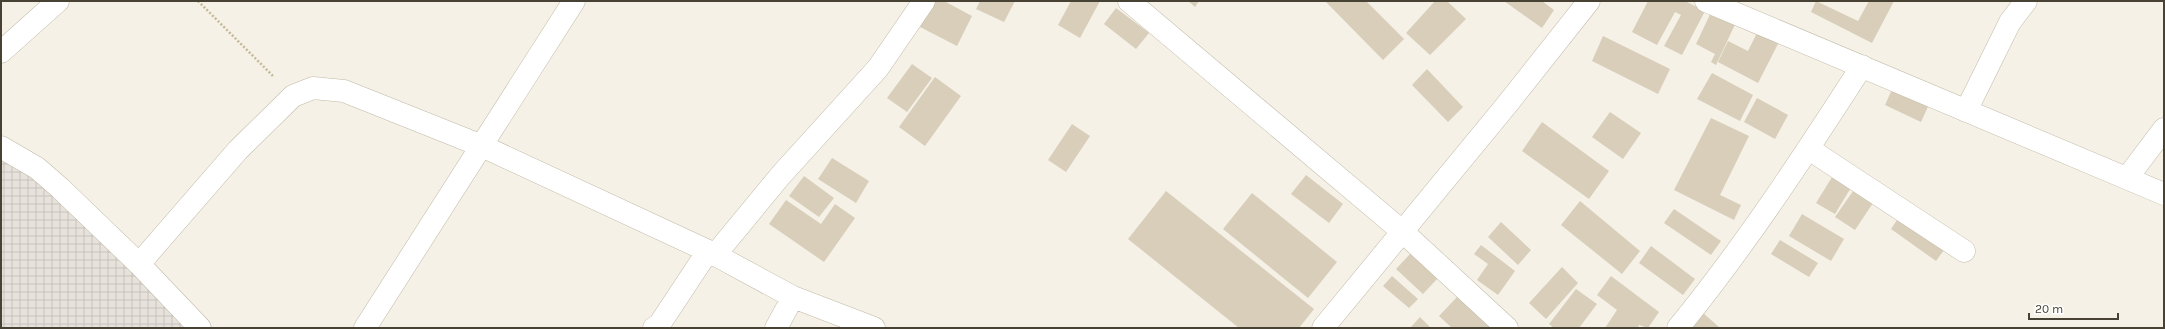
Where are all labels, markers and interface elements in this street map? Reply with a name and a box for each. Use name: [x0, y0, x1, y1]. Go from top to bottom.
scale bar: [2029, 295, 2118, 321]
text: 20 m: [2035, 302, 2063, 316]

